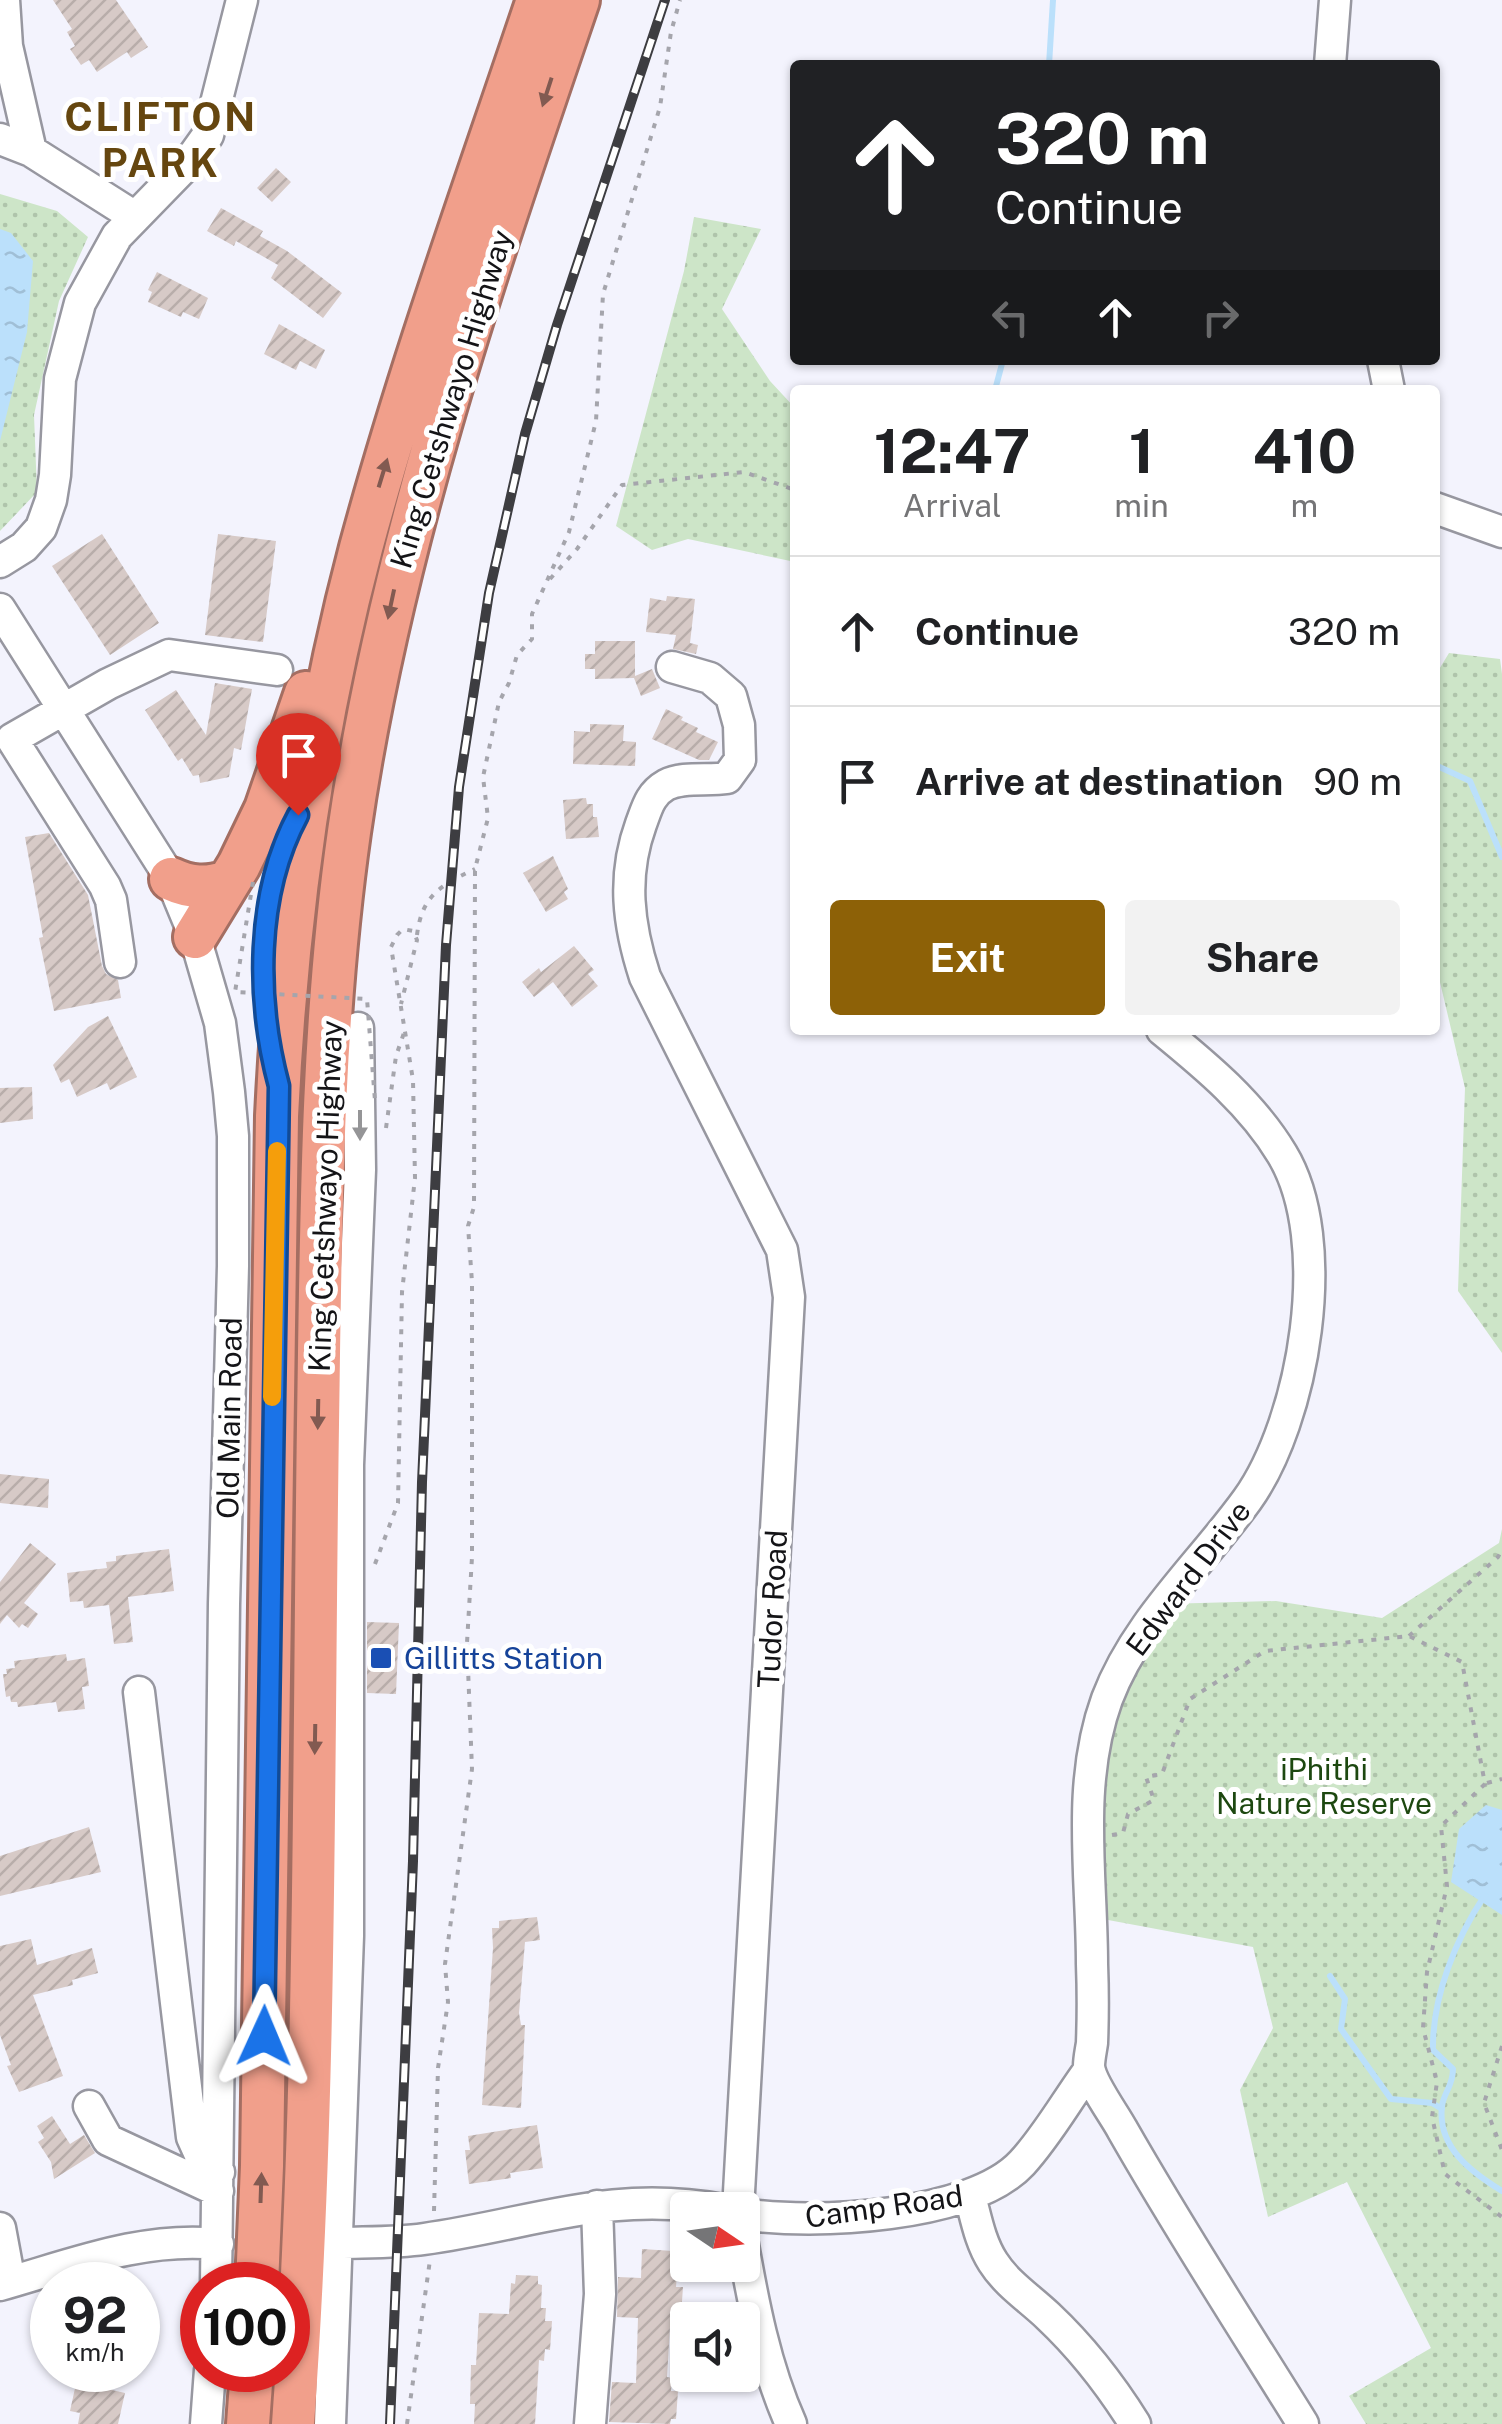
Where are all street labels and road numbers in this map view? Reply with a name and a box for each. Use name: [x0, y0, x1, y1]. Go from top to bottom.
street label: King Cetshwayo Highway: [382, 226, 520, 572]
street label: King Cetshwayo Highway: [301, 1020, 349, 1372]
street label: Old Main Road: [209, 1317, 249, 1519]
street label: Edward Drive: [1118, 1494, 1258, 1662]
street label: Tudor Road: [750, 1529, 794, 1689]
street label: Camp Road: [803, 2177, 965, 2235]

